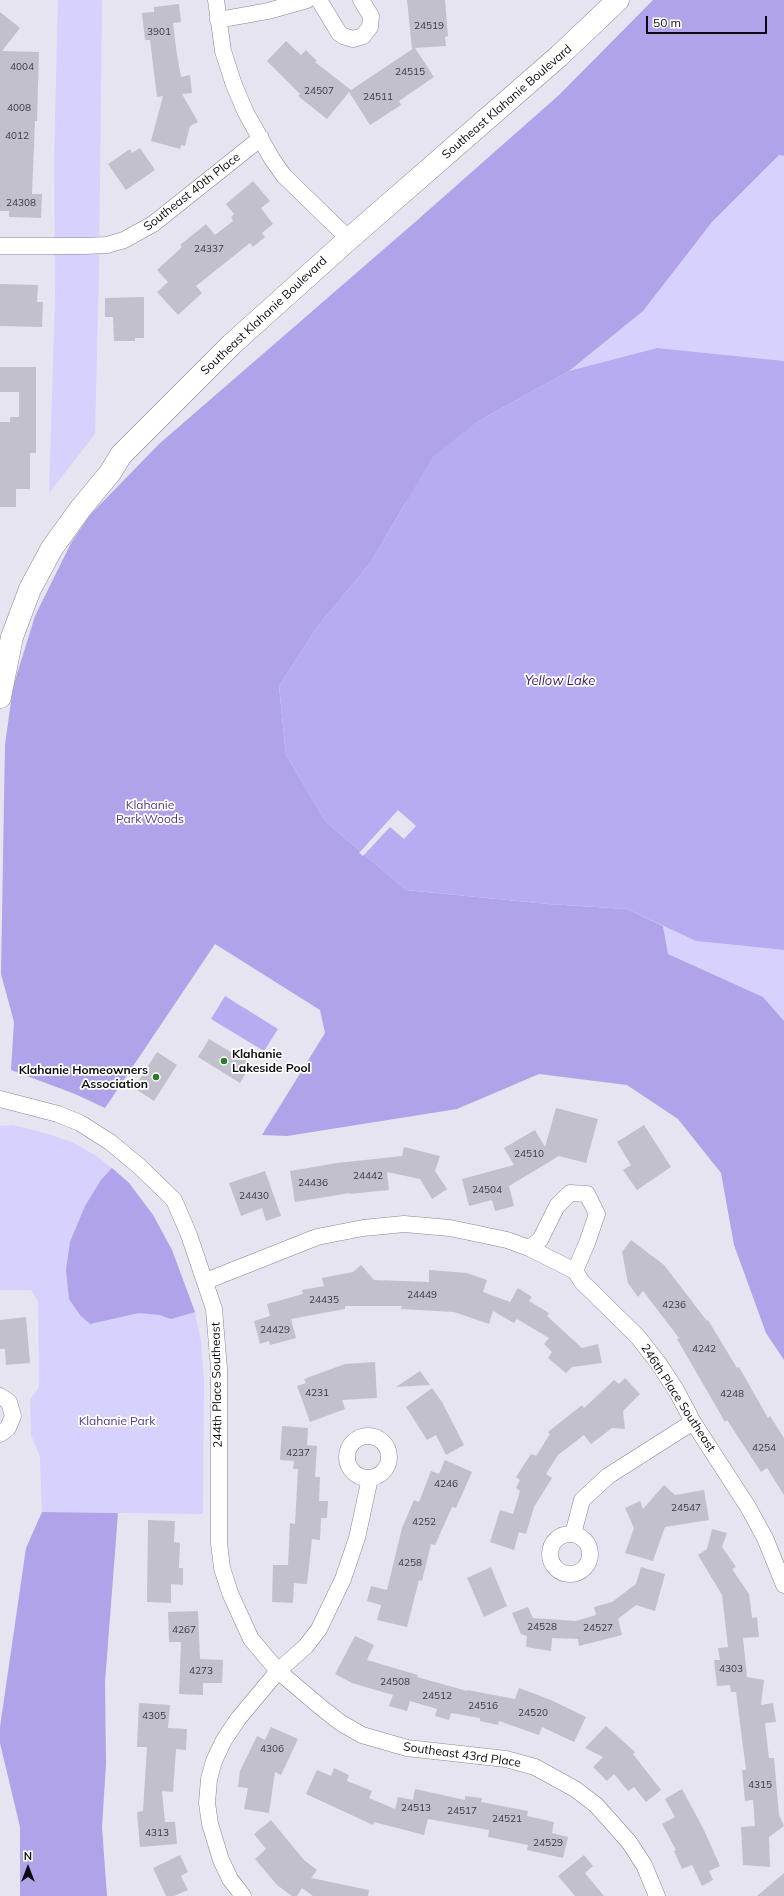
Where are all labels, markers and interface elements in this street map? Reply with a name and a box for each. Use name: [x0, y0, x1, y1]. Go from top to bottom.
scale bar: [648, 8, 769, 34]
text: 50 m: [653, 15, 681, 30]
house number: 24519: [414, 20, 444, 32]
house number: 3901: [147, 26, 171, 38]
street label: Southeast Klahanie Boulevard: [439, 42, 575, 162]
house number: 4004: [10, 61, 34, 73]
house number: 24515: [395, 66, 425, 78]
house number: 24507: [304, 85, 334, 97]
house number: 24511: [363, 91, 393, 103]
house number: 4008: [7, 102, 31, 114]
house number: 4012: [5, 130, 29, 142]
street label: Southeast 40th Place: [141, 150, 243, 234]
house number: 24308: [6, 197, 36, 209]
house number: 24337: [194, 243, 224, 255]
street label: Southeast Klahanie Boulevard: [198, 254, 330, 378]
water label: Yellow Lake: [525, 673, 595, 689]
park label: Klahanie Park Woods: [116, 798, 184, 826]
place label: Klahanie Lakeside Pool: [232, 1047, 311, 1075]
marker: Klahanie Lakeside Pool: [219, 1056, 229, 1066]
place label: Klahanie Homeowners Association: [19, 1063, 148, 1091]
marker: Klahanie Homeowners Association: [151, 1072, 161, 1082]
house number: 24510: [514, 1148, 544, 1160]
house number: 24442: [353, 1170, 383, 1182]
house number: 24436: [298, 1177, 328, 1189]
house number: 24504: [472, 1184, 502, 1196]
house number: 24430: [239, 1190, 269, 1202]
house number: 24449: [407, 1289, 437, 1301]
house number: 24435: [309, 1294, 339, 1306]
house number: 4236: [662, 1299, 686, 1311]
street label: 244th Place Southeast: [209, 1322, 225, 1448]
house number: 24429: [260, 1324, 290, 1336]
street label: 246th Place Southeast: [638, 1341, 718, 1455]
house number: 4242: [692, 1343, 716, 1355]
house number: 4231: [305, 1387, 329, 1399]
house number: 4248: [720, 1388, 744, 1400]
park label: Klahanie Park: [79, 1414, 155, 1428]
house number: 4254: [752, 1442, 776, 1454]
house number: 4237: [286, 1447, 310, 1459]
house number: 4246: [434, 1478, 458, 1490]
house number: 24547: [671, 1502, 701, 1514]
house number: 4252: [412, 1516, 436, 1528]
house number: 4258: [398, 1557, 422, 1569]
house number: 24528: [527, 1621, 557, 1633]
house number: 24527: [583, 1622, 613, 1634]
house number: 4267: [172, 1624, 196, 1636]
house number: 4303: [719, 1663, 743, 1675]
house number: 4273: [189, 1665, 213, 1677]
house number: 24508: [380, 1676, 410, 1688]
house number: 24512: [422, 1690, 452, 1702]
house number: 24516: [468, 1700, 498, 1712]
house number: 24520: [518, 1707, 548, 1719]
house number: 4305: [142, 1710, 166, 1722]
street label: Southeast 43rd Place: [402, 1740, 522, 1770]
house number: 4306: [260, 1743, 284, 1755]
house number: 4315: [748, 1779, 772, 1791]
house number: 24513: [401, 1802, 431, 1814]
house number: 24517: [447, 1805, 477, 1817]
house number: 24521: [492, 1813, 522, 1825]
house number: 4313: [145, 1827, 169, 1839]
house number: 24529: [533, 1837, 563, 1849]
north arrow: [8, 1848, 48, 1888]
text: N: [24, 1849, 32, 1863]

